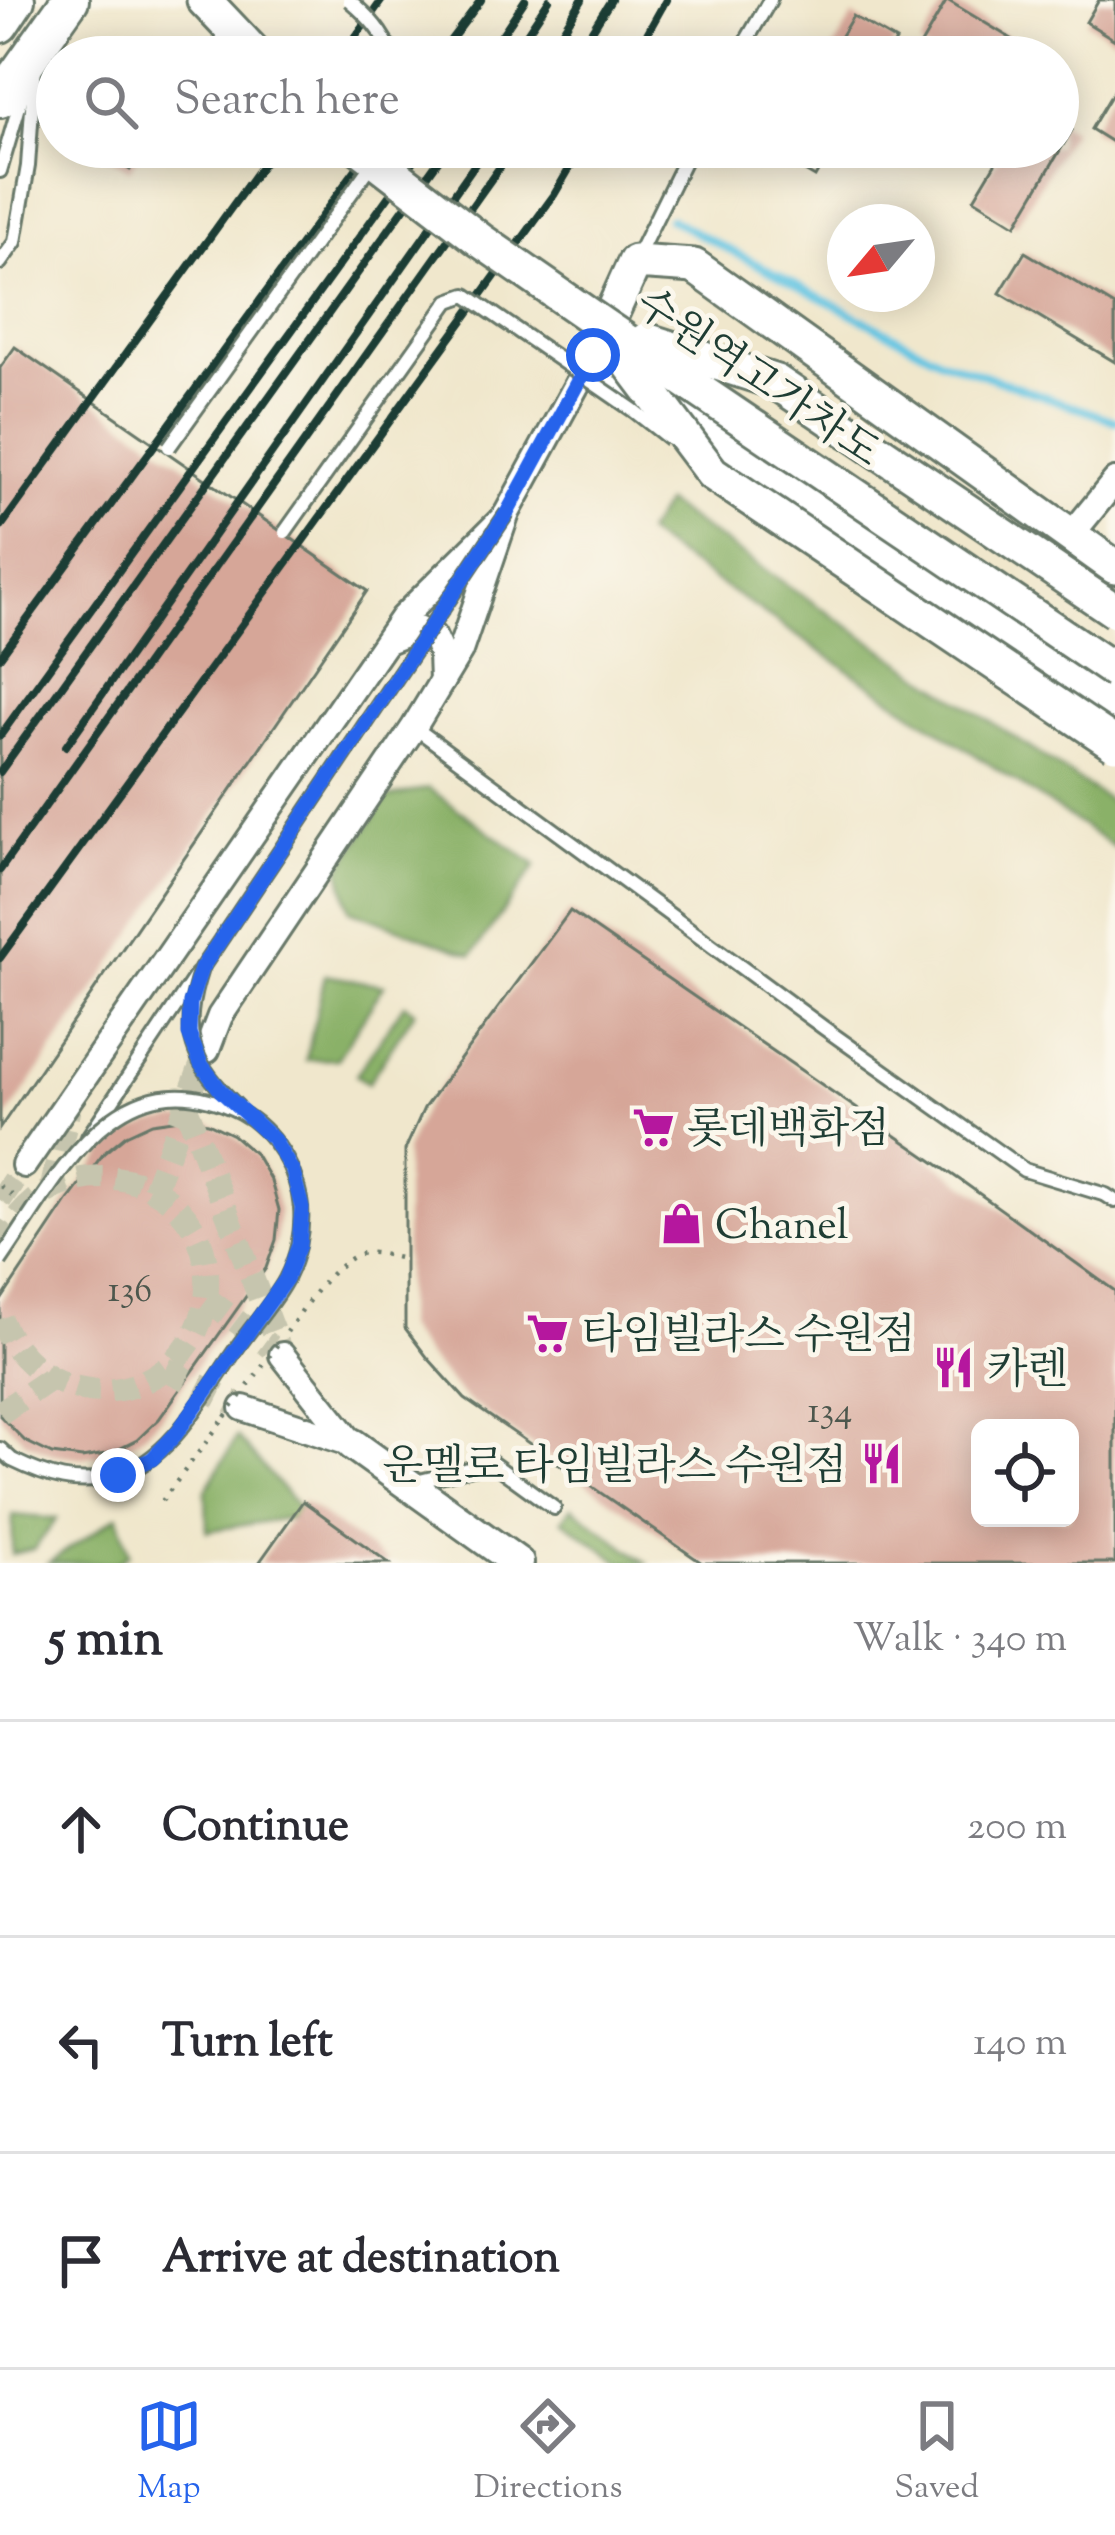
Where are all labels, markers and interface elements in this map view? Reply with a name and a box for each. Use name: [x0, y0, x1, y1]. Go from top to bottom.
search box: [36, 36, 1079, 168]
icon: search: [78, 69, 144, 135]
text: Search here: [174, 70, 400, 135]
north arrow: [827, 204, 935, 312]
street label: 수원역고가차도: [622, 276, 891, 484]
route start: [566, 328, 620, 382]
place label: 롯데백화점: [687, 1102, 890, 1162]
supermarket icon: 롯데백화점: [630, 1104, 676, 1150]
place label: Chanel: [715, 1198, 848, 1258]
shop icon: Chanel: [658, 1200, 704, 1246]
house number: 136: [108, 1266, 152, 1318]
place label: 타임빌라스 수원점: [582, 1308, 916, 1368]
supermarket icon: 타임빌라스 수원점: [525, 1310, 571, 1356]
place label: 카렌: [987, 1343, 1068, 1403]
restaurant icon: 카렌: [930, 1345, 976, 1391]
house number: 134: [808, 1387, 852, 1439]
map controls: [971, 1419, 1079, 1527]
button: locate: [971, 1419, 1079, 1527]
place label: 운멜로 타임빌라스 수원점: [383, 1439, 847, 1499]
restaurant icon: 운멜로 타임빌라스 수원점: [858, 1441, 904, 1487]
route end: [91, 1448, 145, 1502]
text: 5 min: [48, 1605, 163, 1678]
text: Walk · 340 m: [853, 1613, 1067, 1669]
icon: ahead: [48, 1796, 114, 1862]
text: Continue: [162, 1796, 349, 1861]
text: 200 m: [967, 1801, 1067, 1857]
icon: left: [48, 2012, 114, 2078]
text: Turn left: [162, 2012, 333, 2077]
text: 140 m: [973, 2017, 1067, 2073]
icon: arrive: [48, 2228, 114, 2294]
text: Arrive at destination: [162, 2228, 560, 2293]
tab: Map: [136, 2393, 202, 2513]
tab: Directions: [474, 2393, 623, 2513]
tab: Saved: [894, 2393, 979, 2513]

